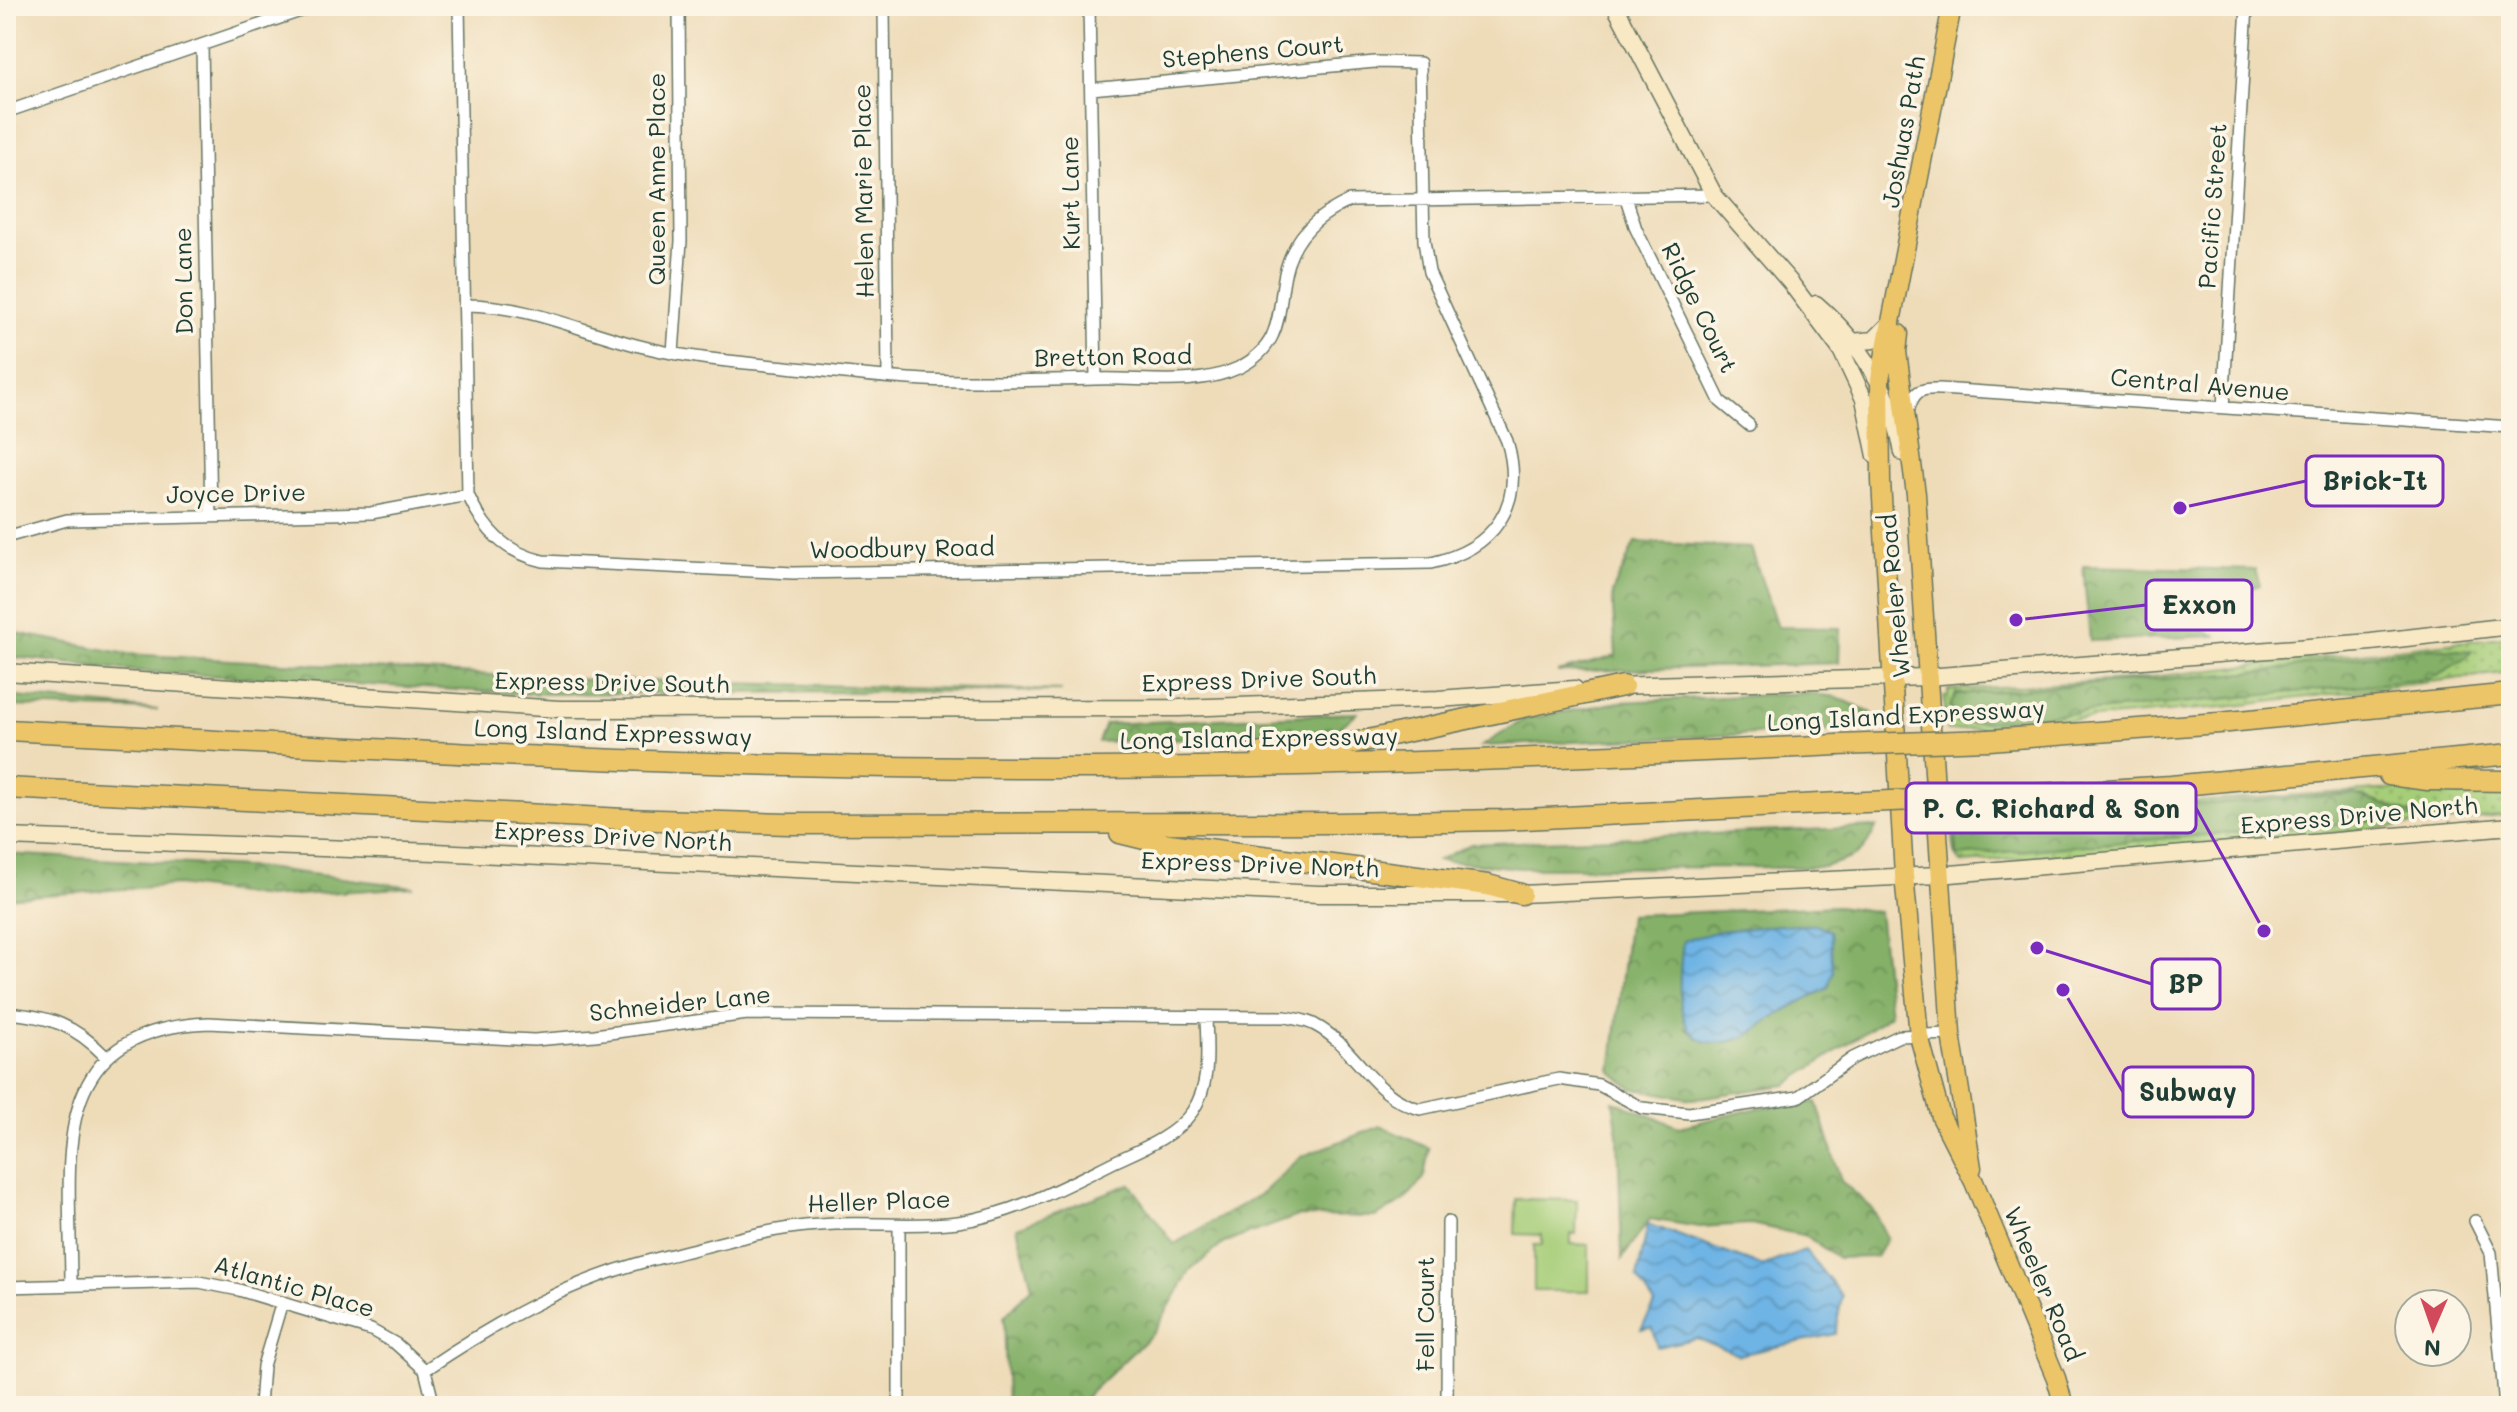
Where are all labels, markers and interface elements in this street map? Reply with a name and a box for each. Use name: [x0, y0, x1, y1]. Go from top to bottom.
street label: Stephens Court: [1161, 27, 1345, 74]
street label: Joshuas Path: [1874, 53, 1931, 210]
street label: Queen Anne Place: [640, 73, 671, 285]
street label: Helen Marie Place: [845, 84, 880, 299]
street label: Pacific Street: [2190, 122, 2233, 290]
street label: Kurt Lane: [1053, 136, 1086, 250]
street label: Don Lane: [166, 227, 199, 335]
street label: Ridge Court: [1655, 237, 1745, 378]
street label: Bretton Road: [1034, 339, 1192, 372]
street label: Central Avenue: [2109, 360, 2291, 407]
callout: Brick-It: [2306, 456, 2443, 506]
text: Brick-It: [2322, 463, 2428, 497]
street label: Joyce Drive: [166, 476, 306, 509]
street label: Wheeler Road: [1871, 513, 1916, 680]
street label: Woodbury Road: [809, 530, 995, 565]
callout: Exxon: [2146, 580, 2252, 630]
text: Exxon: [2162, 587, 2236, 621]
street label: Express Drive South: [1141, 659, 1377, 698]
street label: Express Drive South: [494, 664, 730, 699]
street label: Long Island Expressway: [1766, 692, 2046, 737]
street label: Long Island Expressway: [473, 711, 753, 752]
street label: Long Island Expressway: [1120, 720, 1398, 755]
callout: P. C. Richard & Son: [1906, 783, 2196, 833]
street label: Express Drive North: [2239, 789, 2479, 840]
text: P. C. Richard & Son: [1922, 791, 2180, 825]
street label: Express Drive North: [493, 814, 733, 857]
street label: Express Drive North: [1141, 844, 1379, 883]
callout: BP: [2152, 959, 2220, 1009]
text: BP: [2168, 966, 2204, 1000]
street label: Schneider Lane: [588, 978, 772, 1027]
callout: Subway: [2123, 1067, 2253, 1117]
text: Subway: [2139, 1074, 2237, 1108]
street label: Heller Place: [807, 1183, 951, 1218]
street label: Wheeler Road: [1998, 1202, 2091, 1365]
street label: Atlantic Place: [210, 1248, 378, 1323]
street label: Fell Court: [1409, 1256, 1440, 1372]
north arrow: [2393, 1288, 2473, 1368]
text: N: [2423, 1334, 2441, 1363]

